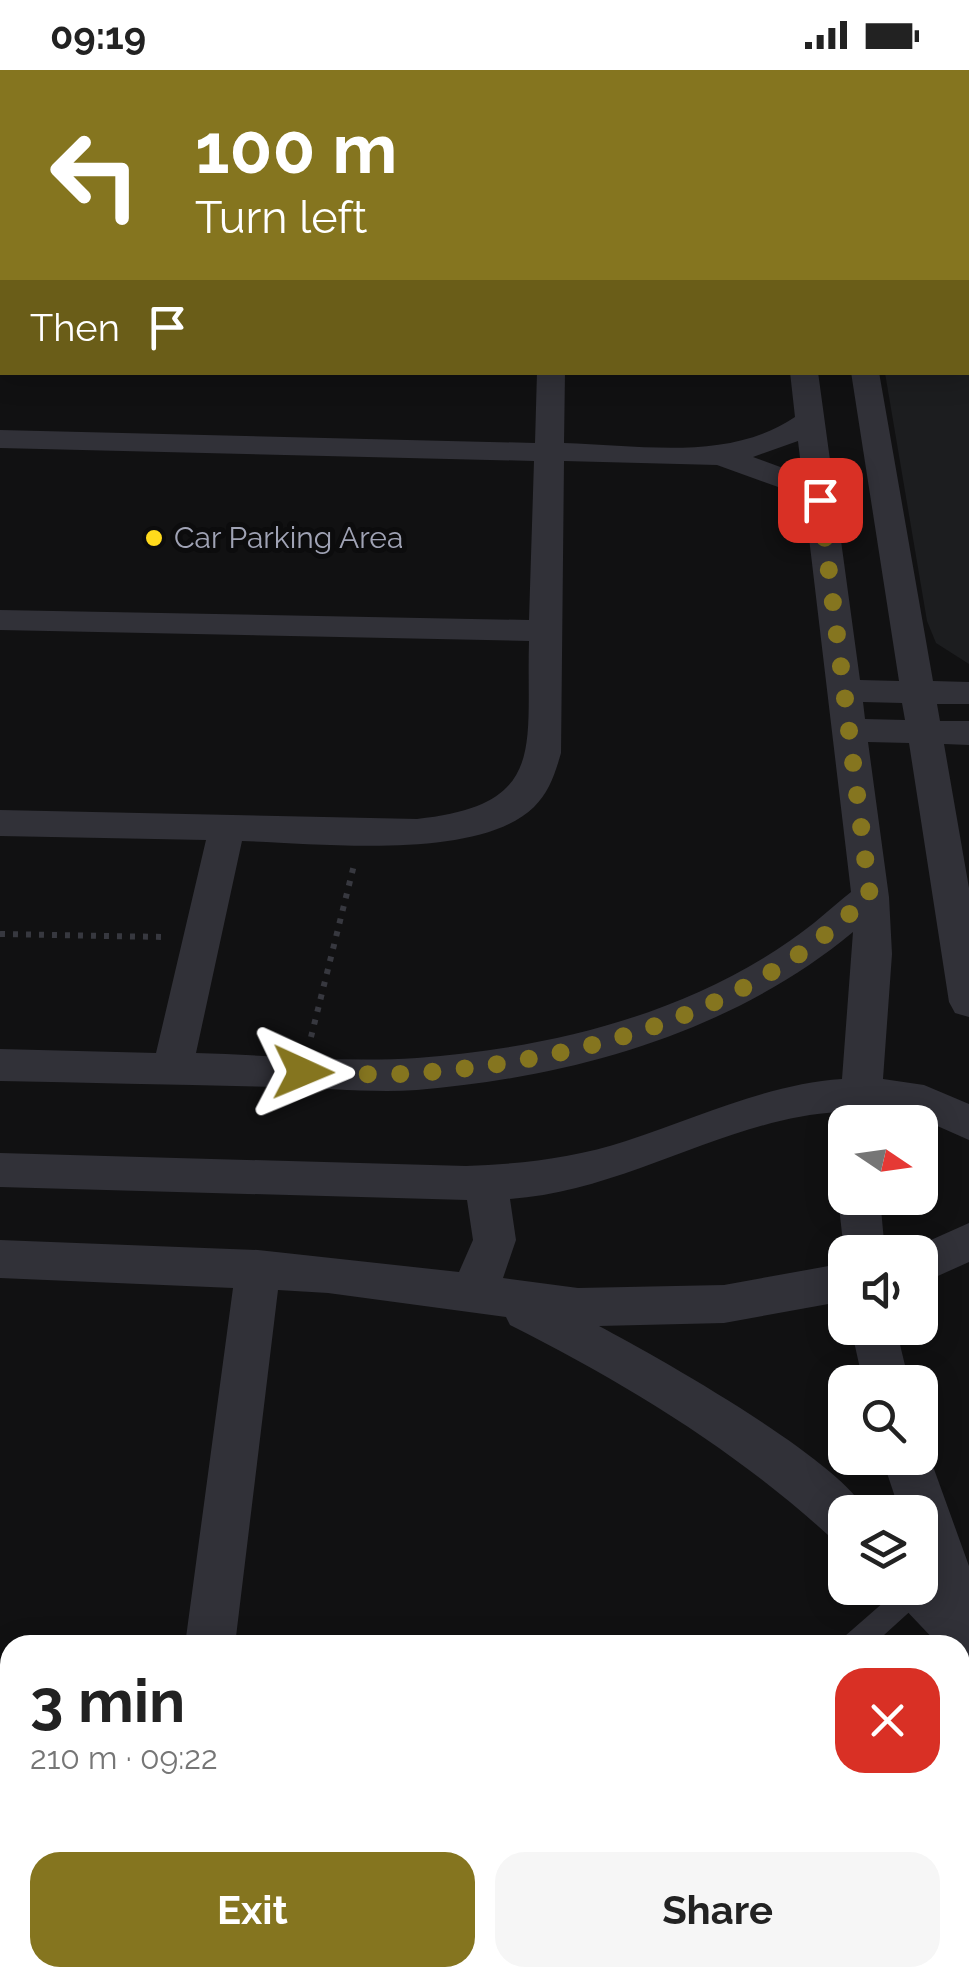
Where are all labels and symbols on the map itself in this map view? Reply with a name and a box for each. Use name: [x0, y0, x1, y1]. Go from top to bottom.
pin: [778, 458, 863, 543]
place label: Car Parking Area: [174, 520, 403, 555]
marker: Car Parking Area: [143, 527, 165, 549]
position arrow: [251, 1020, 355, 1124]
north arrow: [828, 1105, 938, 1215]

